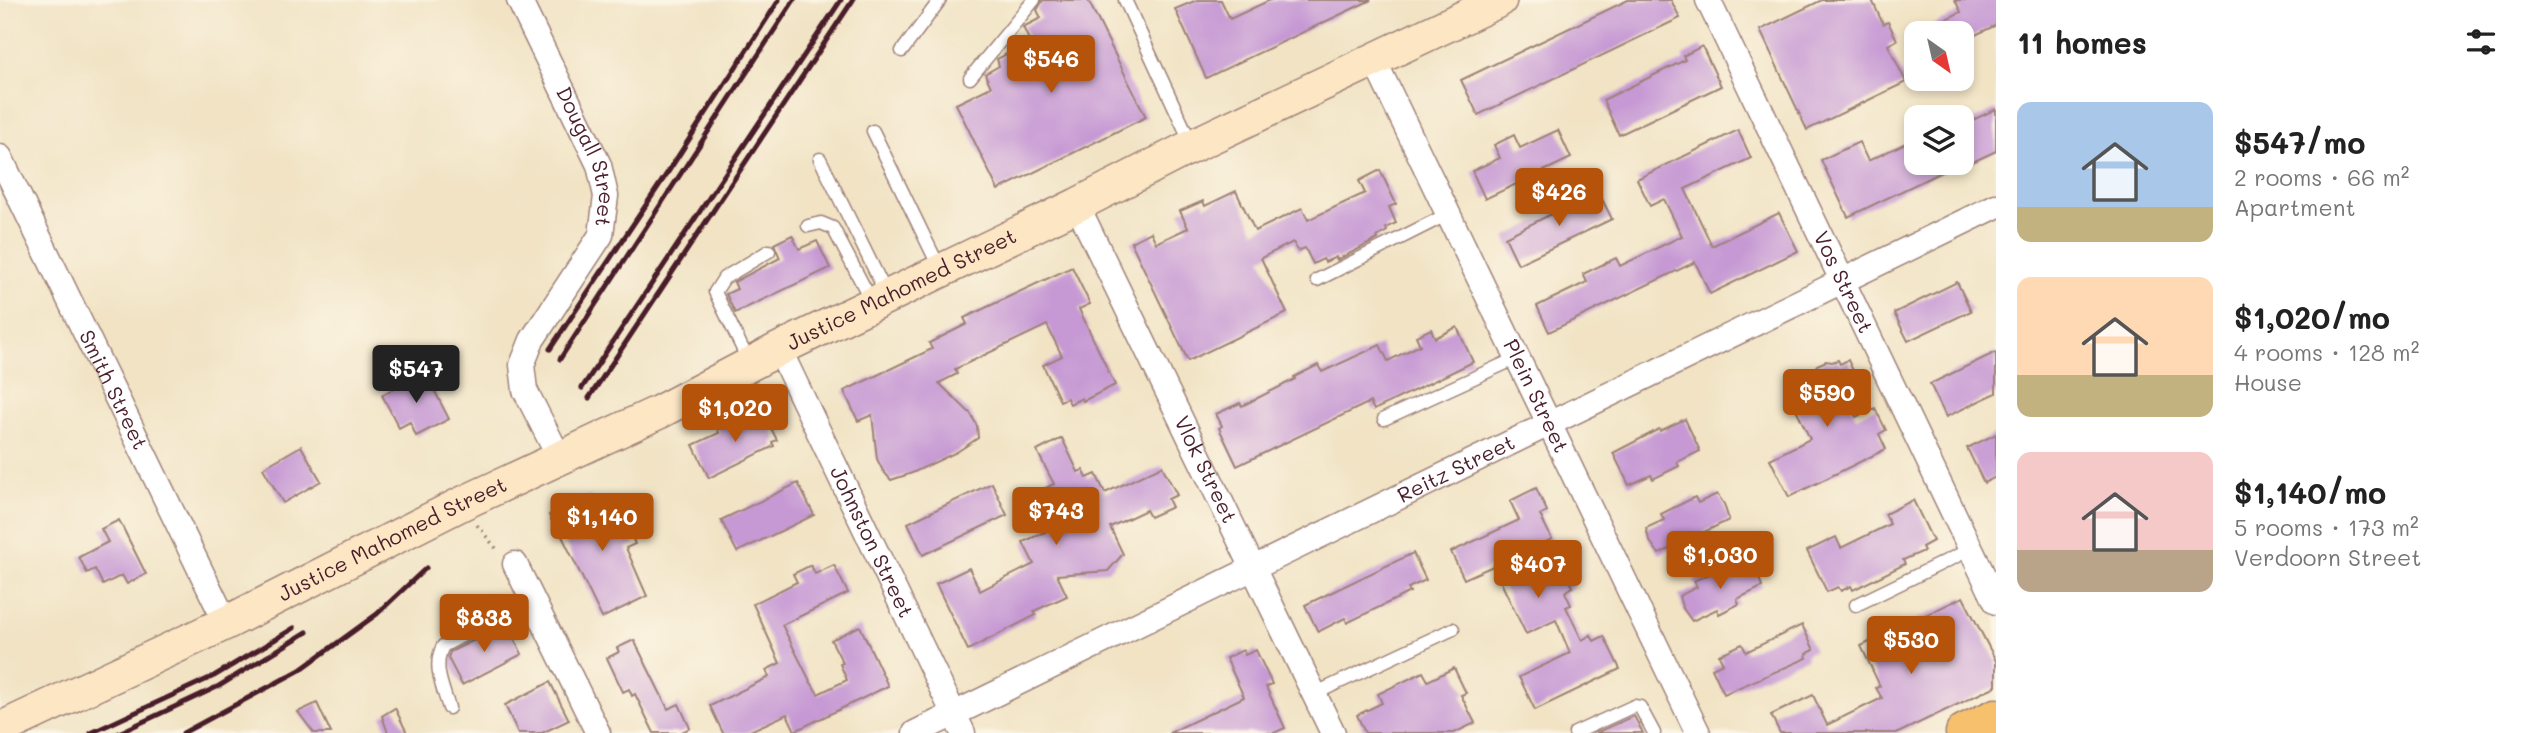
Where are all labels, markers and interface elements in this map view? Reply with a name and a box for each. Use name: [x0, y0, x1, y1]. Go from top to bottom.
north arrow: [1904, 21, 1974, 91]
map controls: [1904, 21, 1974, 175]
text: 11 homes: [2017, 22, 2147, 62]
icon: filters: [2462, 23, 2500, 61]
pin: $546: [1010, 36, 1092, 95]
text: $546: [1023, 43, 1079, 73]
street label: Dougall Street: [551, 82, 621, 228]
button: layers: [1904, 105, 1974, 175]
text: $547/mo: [2234, 122, 2365, 162]
icon: home: [2073, 130, 2157, 214]
text: 2 rooms · 66 m²: [2234, 162, 2409, 192]
pin: $426: [1518, 168, 1600, 228]
text: $426: [1531, 176, 1587, 206]
text: Apartment: [2234, 192, 2356, 222]
street label: Justice Mahomed Street: [782, 221, 1020, 355]
street label: Vos Street: [1809, 226, 1880, 337]
text: $1,020/mo: [2234, 297, 2390, 337]
icon: home: [2073, 305, 2157, 389]
street label: Smith Street: [74, 325, 155, 454]
street label: Plein Street: [1498, 334, 1576, 457]
text: 4 rooms · 128 m²: [2234, 337, 2419, 367]
pin: $547: [375, 346, 457, 405]
text: $547: [388, 353, 444, 383]
text: House: [2234, 367, 2302, 397]
pin: $590: [1786, 370, 1868, 429]
text: $590: [1799, 377, 1855, 407]
pin: $1,020: [678, 384, 792, 444]
text: $1,020: [698, 392, 772, 422]
street label: Vlok Street: [1169, 411, 1244, 527]
street label: Reitz Street: [1392, 428, 1519, 508]
street label: Johnston Street: [825, 461, 921, 621]
street label: Justice Mahomed Street: [273, 470, 510, 606]
text: $1,140/mo: [2234, 472, 2386, 512]
icon: home: [2073, 480, 2157, 564]
pin: $743: [1015, 488, 1097, 547]
pin: $1,140: [545, 494, 659, 553]
text: $743: [1028, 495, 1084, 525]
text: $1,140: [566, 501, 638, 531]
text: 5 rooms · 173 m²: [2234, 512, 2419, 542]
pin: $1,030: [1663, 532, 1777, 591]
text: $1,030: [1683, 539, 1757, 569]
pin: $407: [1497, 540, 1579, 600]
text: Verdoorn Street: [2234, 542, 2421, 572]
text: $407: [1510, 548, 1566, 578]
pin: $838: [443, 594, 525, 654]
text: $838: [456, 602, 512, 632]
pin: $530: [1870, 616, 1952, 676]
text: $530: [1883, 624, 1939, 654]

